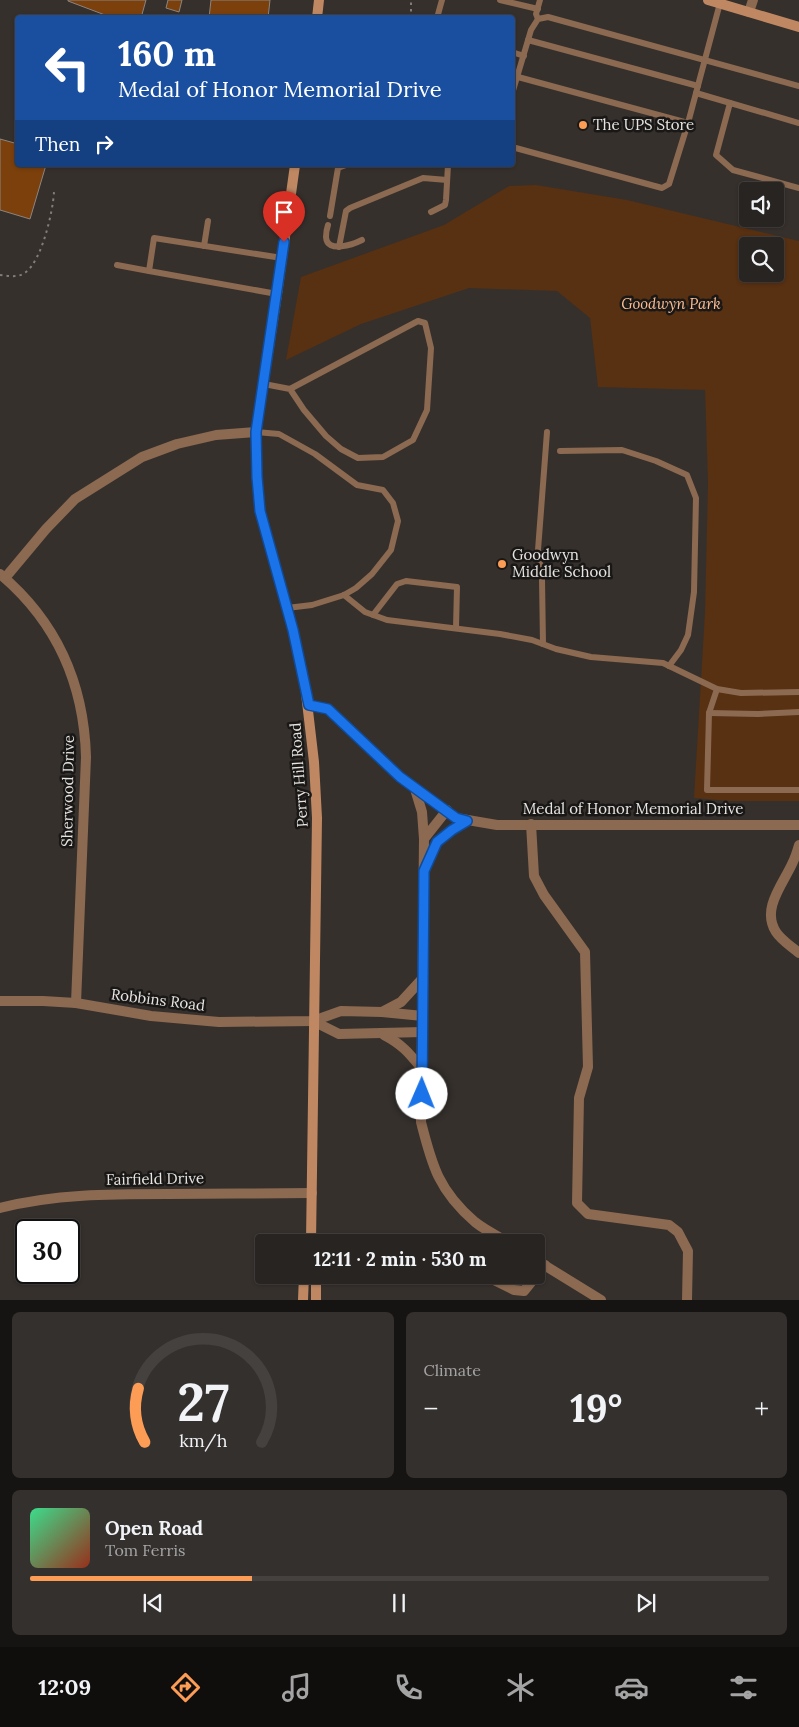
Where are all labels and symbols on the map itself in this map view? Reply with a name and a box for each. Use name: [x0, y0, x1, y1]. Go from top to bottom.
place label: The UPS Store: [593, 115, 694, 134]
marker: The UPS Store: [577, 119, 589, 131]
pin: [263, 191, 305, 242]
park label: Goodwyn Park: [621, 294, 721, 313]
place label: Goodwyn Middle School: [512, 545, 611, 581]
marker: Goodwyn Middle School: [496, 558, 508, 570]
street label: Perry Hill Road: [285, 722, 312, 828]
street label: Sherwood Drive: [57, 735, 78, 847]
street label: Medal of Honor Memorial Drive: [523, 799, 743, 818]
street label: Robbins Road: [110, 984, 206, 1015]
position arrow: [395, 1067, 447, 1119]
street label: Fairfield Drive: [106, 1168, 204, 1189]
speed limit sign: 30: [15, 1219, 80, 1284]

